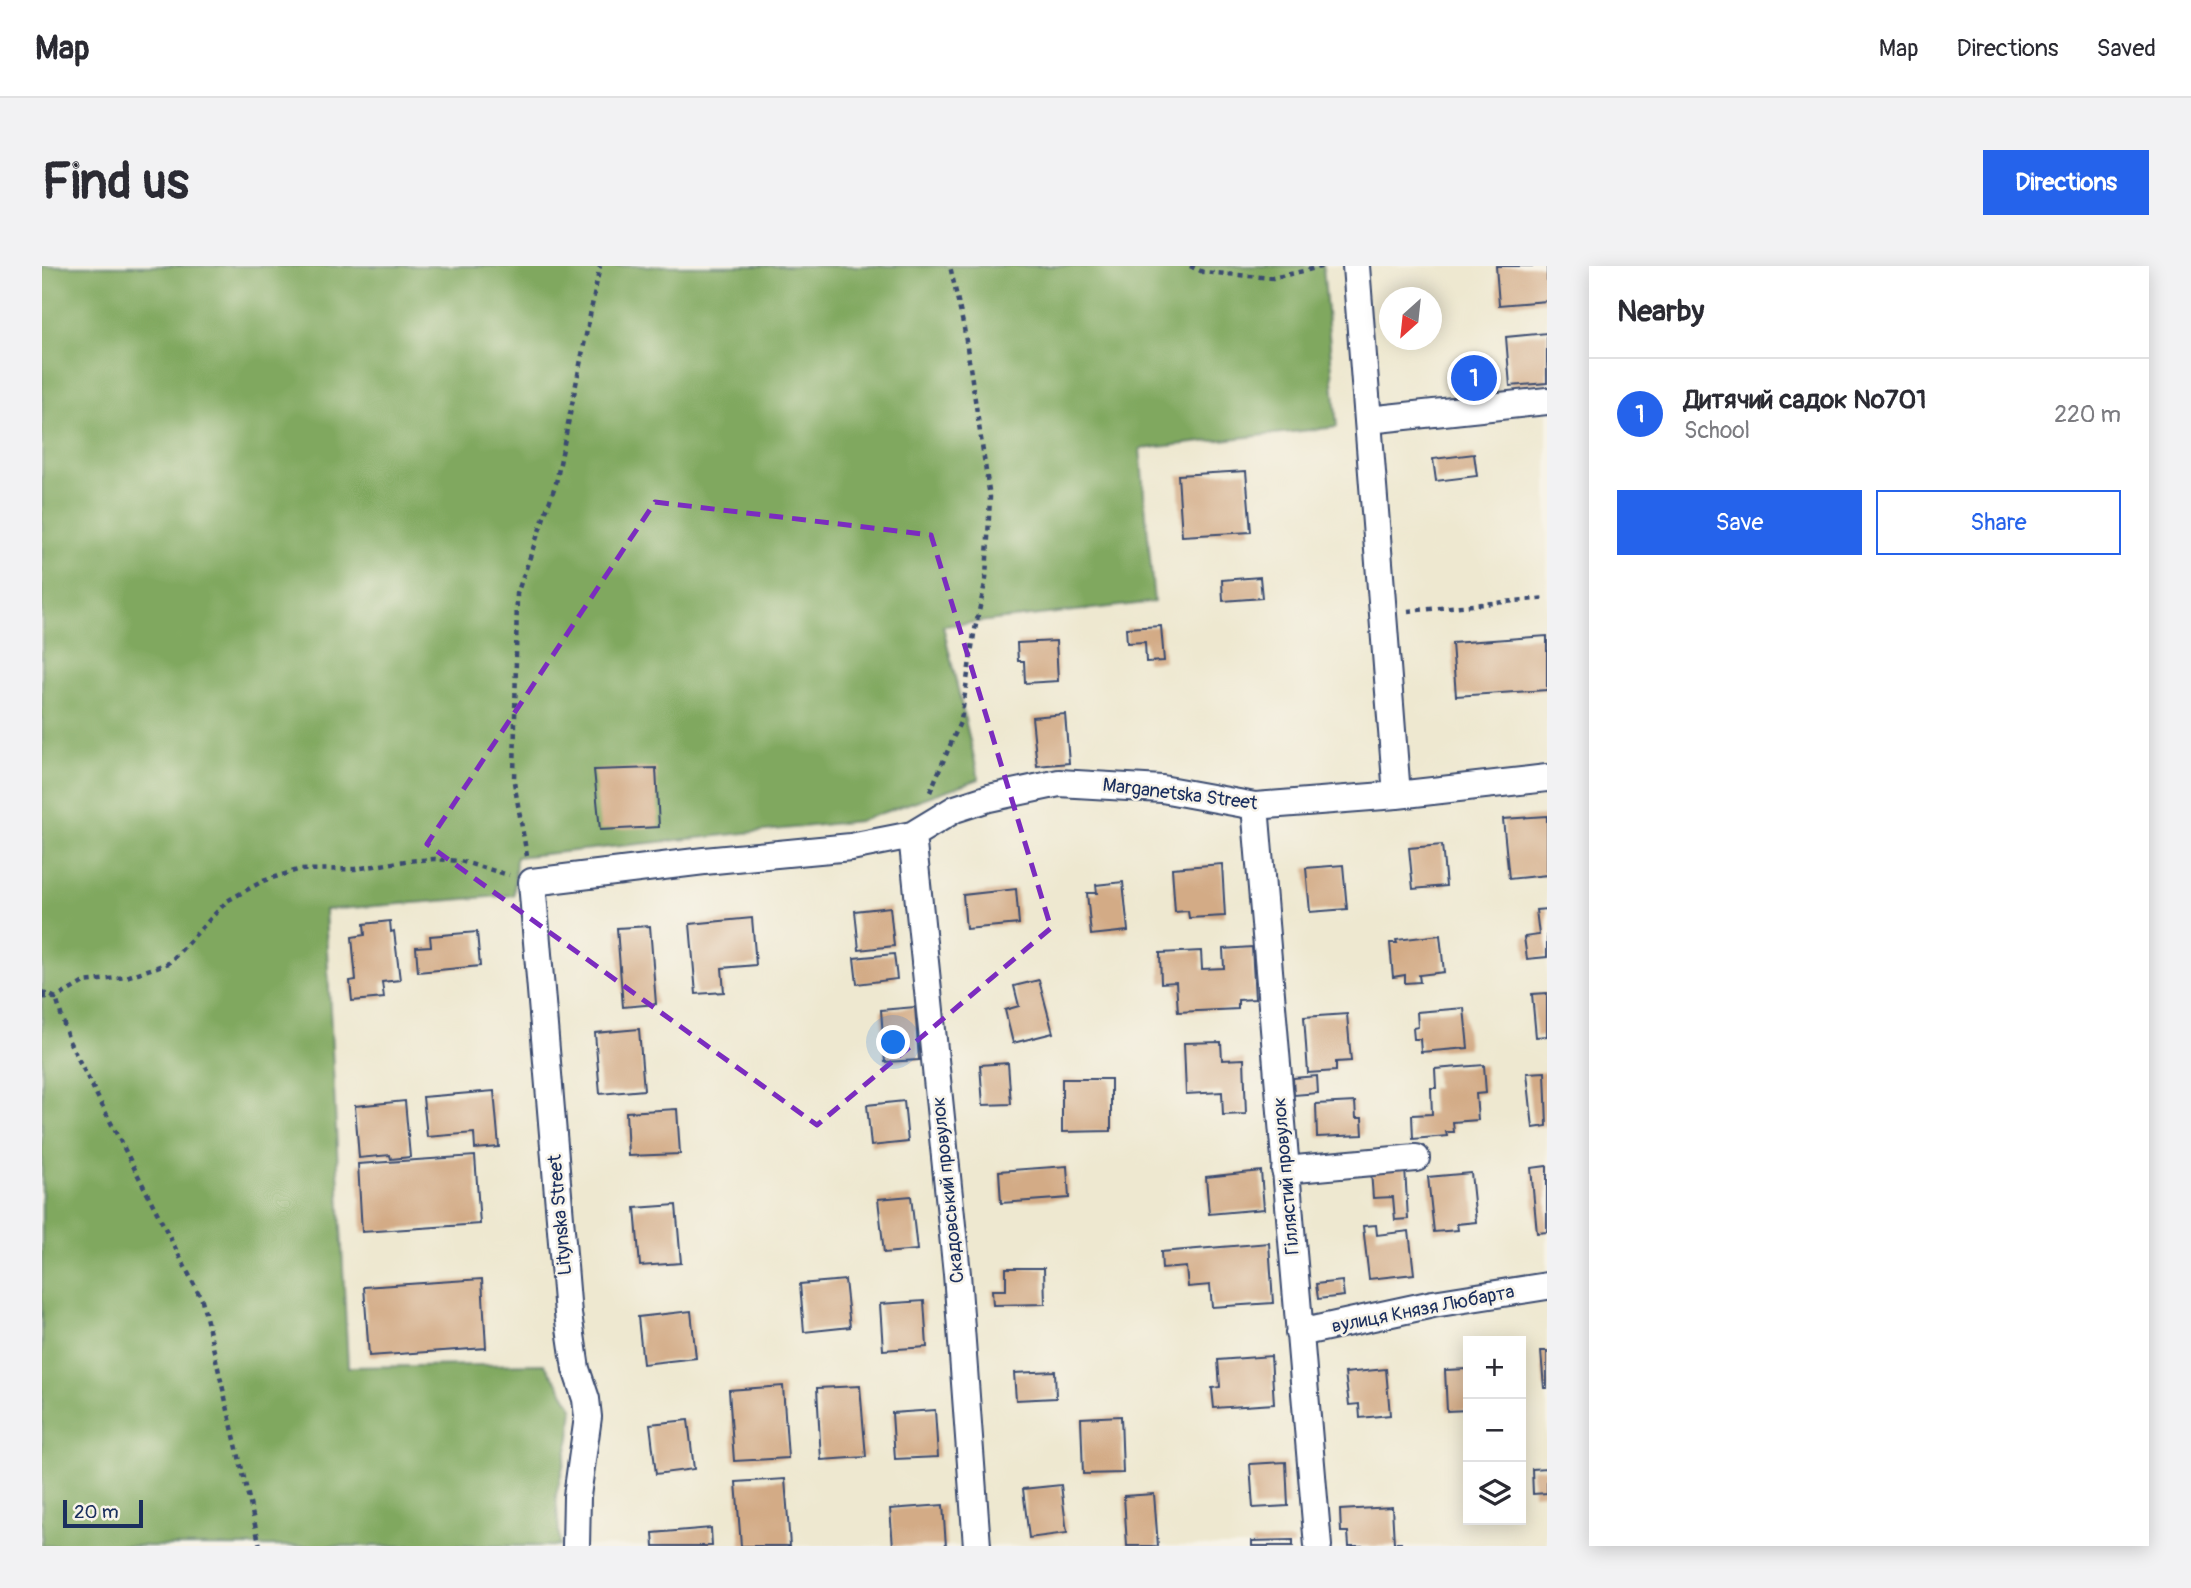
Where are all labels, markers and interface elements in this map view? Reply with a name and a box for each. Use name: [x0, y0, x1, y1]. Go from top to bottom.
text: Map: [35, 28, 90, 69]
text: Map: [1879, 34, 1919, 63]
text: Directions: [1957, 34, 2058, 63]
text: Saved: [2096, 34, 2156, 63]
button: Directions: [1983, 150, 2149, 215]
text: Find us: [42, 152, 189, 213]
north arrow: [1379, 287, 1442, 350]
text: Nearby: [1617, 293, 1704, 330]
pin: 1: [1451, 352, 1497, 404]
text: Дитячий садок №701: [1684, 384, 1926, 416]
text: 1: [1636, 400, 1645, 429]
text: 220 m: [2054, 400, 2121, 429]
text: School: [1684, 416, 1750, 445]
button: Save: [1617, 490, 1862, 555]
button: Share: [1876, 490, 2121, 555]
street label: Marganetska Street: [1101, 773, 1259, 815]
your location: [876, 1025, 910, 1059]
street label: Скадовський провулок: [926, 1095, 970, 1284]
street label: Гіллястий провулок: [1267, 1096, 1305, 1256]
street label: Litynska Street: [543, 1153, 577, 1276]
street label: вулиця Князя Любарта: [1330, 1279, 1517, 1338]
map controls: [1463, 1336, 1526, 1525]
button: +: [1463, 1336, 1526, 1399]
button: −: [1463, 1399, 1526, 1462]
button: layers: [1463, 1462, 1526, 1525]
scale bar: [63, 1497, 144, 1529]
text: 20 m: [74, 1500, 119, 1524]

